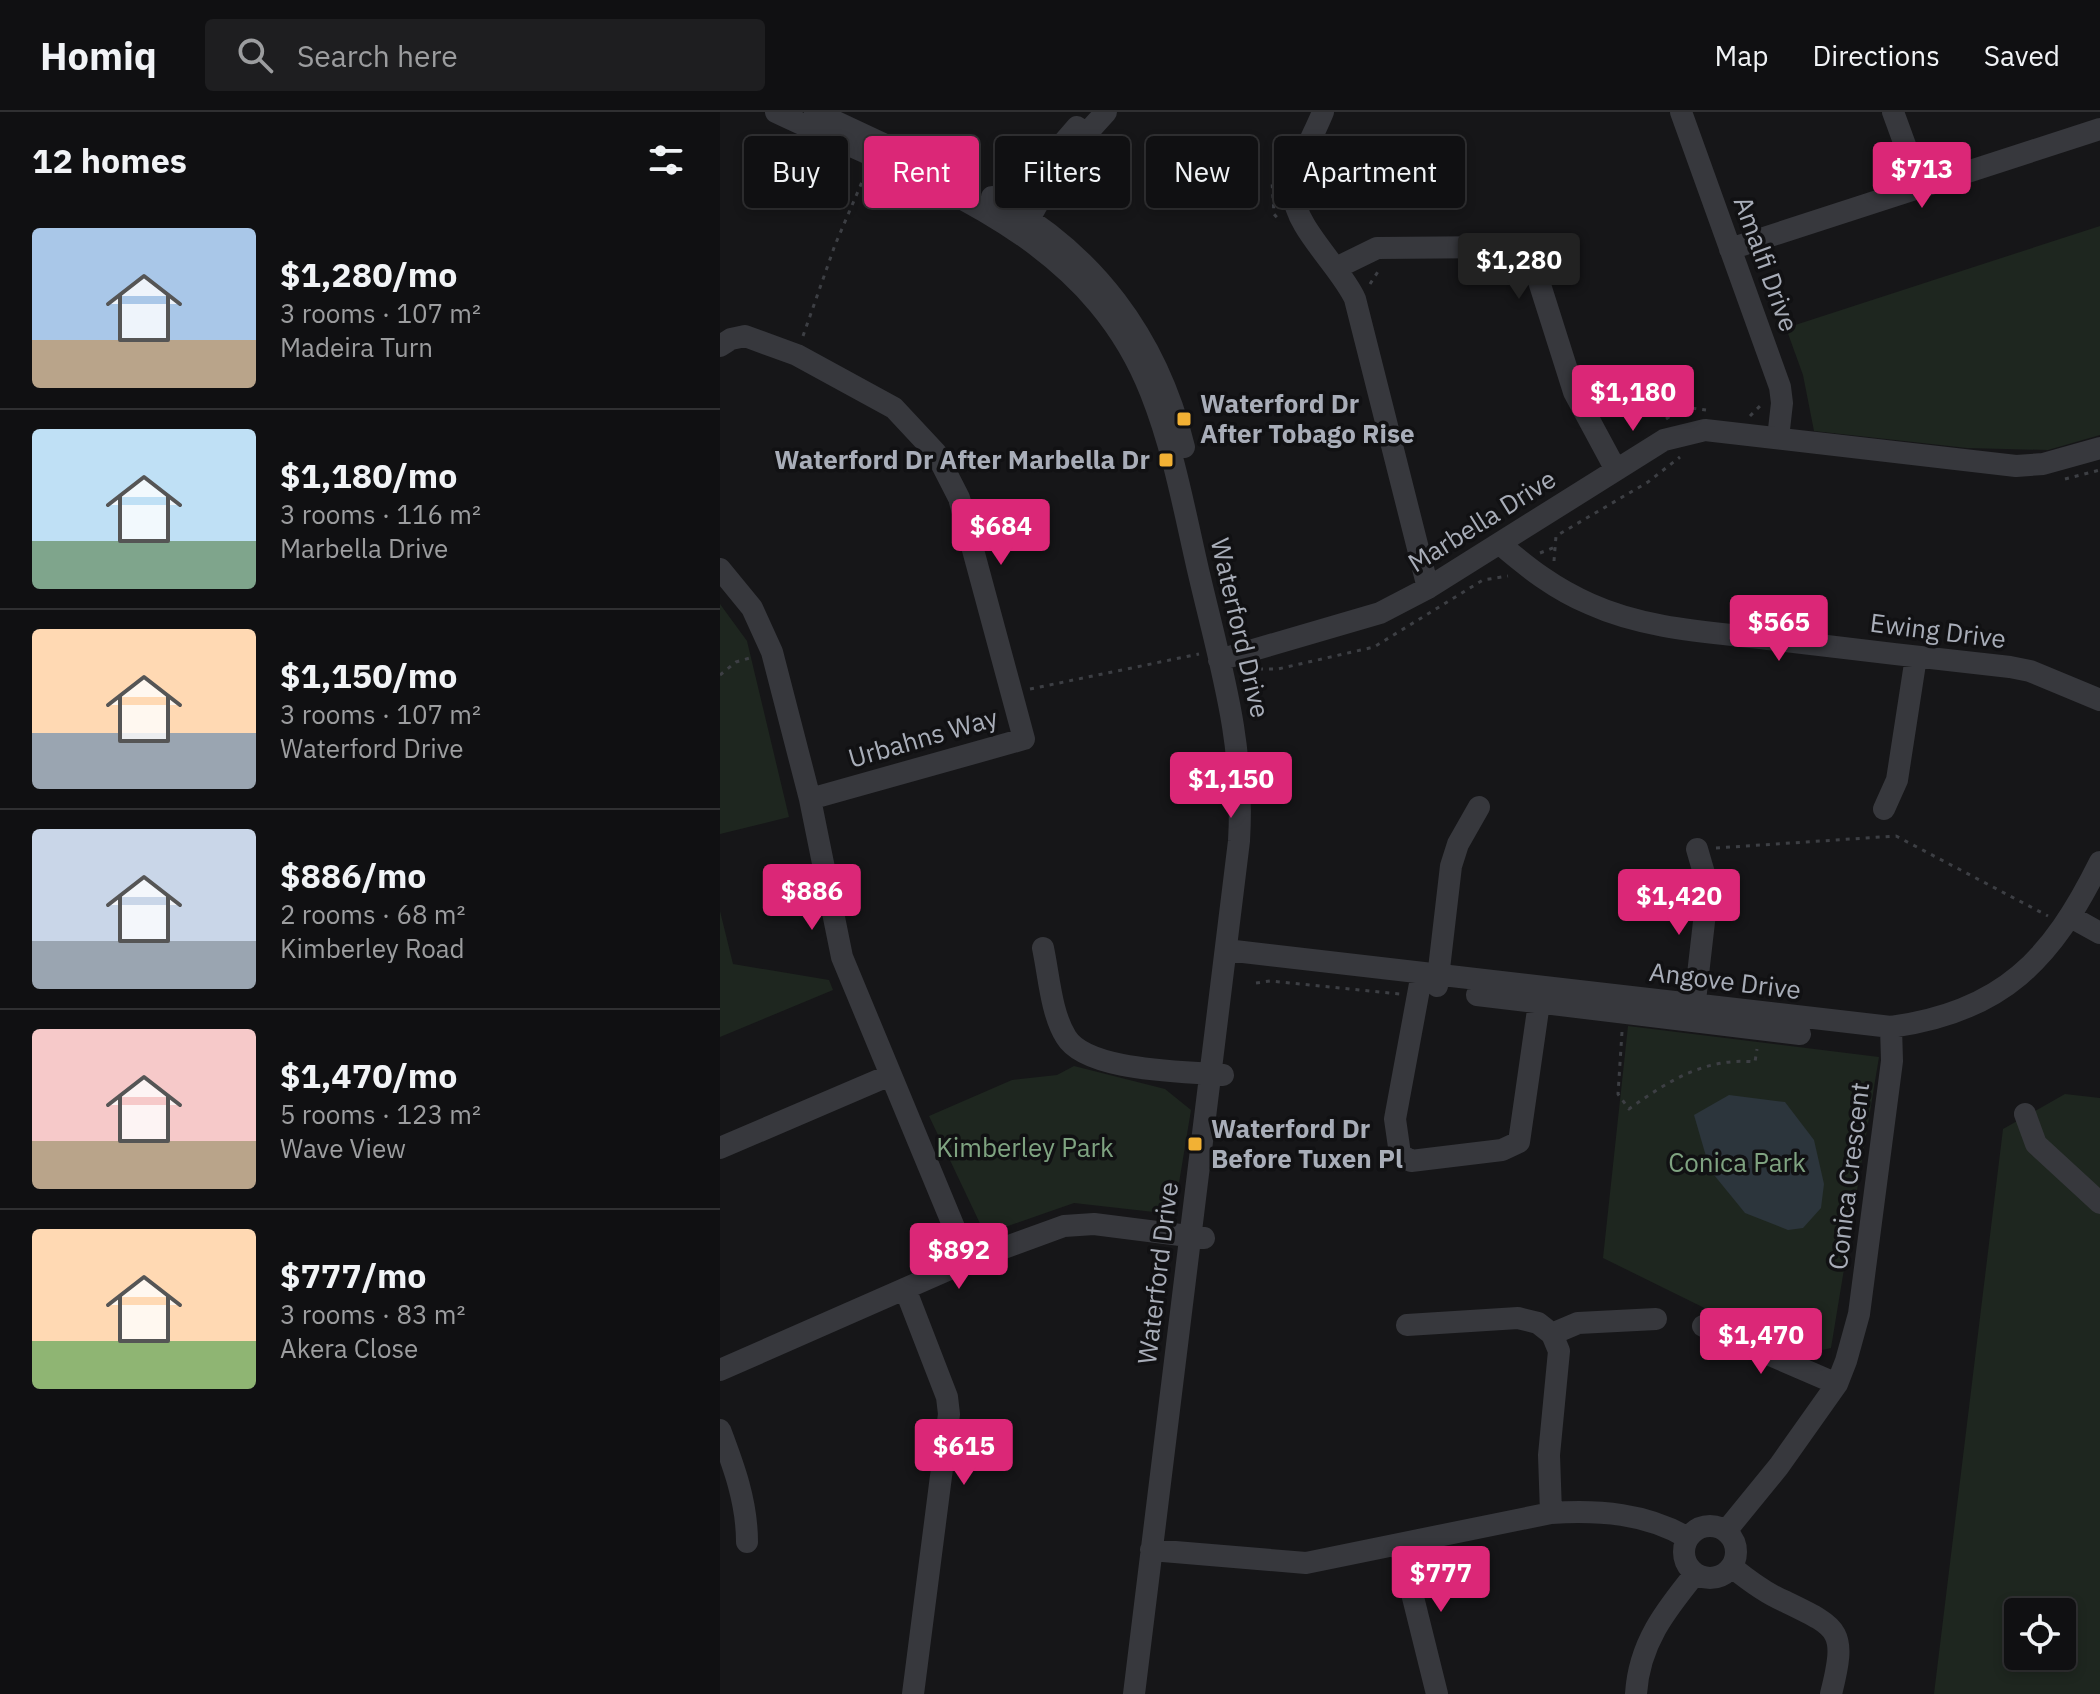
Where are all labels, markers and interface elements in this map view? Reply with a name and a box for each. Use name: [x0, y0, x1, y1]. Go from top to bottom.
search box: [205, 19, 765, 91]
text: Homiq: [40, 31, 157, 80]
icon: search: [233, 33, 277, 77]
text: Search here: [297, 36, 458, 75]
text: Map: [1714, 37, 1768, 74]
text: Directions: [1812, 37, 1940, 74]
text: Saved: [1984, 37, 2060, 74]
chip: Buy: [744, 136, 848, 208]
chip: Rent: [864, 136, 979, 208]
chip: Filters: [995, 136, 1130, 208]
chip: New: [1146, 136, 1258, 208]
chip: Apartment: [1274, 136, 1465, 208]
text: 12 homes: [32, 138, 187, 182]
icon: filters: [644, 138, 688, 182]
pin: $713: [1875, 142, 1969, 210]
text: $713: [1891, 151, 1953, 185]
street label: Amalfi Drive: [1727, 191, 1807, 336]
pin: $1,280: [1454, 233, 1584, 301]
text: $1,280: [1476, 242, 1562, 276]
text: $1,280/mo: [280, 252, 457, 296]
icon: home: [96, 260, 192, 356]
text: 3 rooms · 107 m²: [280, 296, 481, 330]
text: Madeira Turn: [280, 330, 433, 364]
pin: $1,180: [1568, 365, 1698, 433]
text: $1,180: [1590, 374, 1676, 408]
place label: Waterford Dr After Tobago Rise: [1200, 386, 1415, 450]
marker: Waterford Dr After Tobago Rise: [1175, 410, 1193, 428]
place label: Waterford Dr After Marbella Dr: [774, 442, 1150, 476]
marker: Waterford Dr After Marbella Dr: [1157, 451, 1175, 469]
text: $1,180/mo: [280, 453, 457, 497]
icon: home: [96, 461, 192, 557]
street label: Marbella Drive: [1401, 461, 1562, 579]
text: 3 rooms · 116 m²: [280, 497, 481, 531]
pin: $684: [954, 499, 1048, 567]
text: $684: [970, 508, 1032, 542]
text: Marbella Drive: [280, 531, 448, 565]
street label: Waterford Drive: [1204, 535, 1278, 721]
pin: $565: [1732, 595, 1826, 663]
text: $565: [1748, 604, 1810, 638]
street label: Ewing Drive: [1868, 605, 2008, 655]
text: $1,150/mo: [280, 653, 457, 697]
icon: home: [96, 661, 192, 757]
text: 3 rooms · 107 m²: [280, 697, 481, 731]
street label: Urbahns Way: [844, 699, 1001, 775]
text: Waterford Drive: [280, 731, 464, 765]
pin: $1,150: [1166, 752, 1296, 820]
text: $1,150: [1188, 761, 1274, 795]
text: $886/mo: [280, 853, 427, 897]
icon: home: [96, 861, 192, 957]
pin: $886: [765, 864, 859, 932]
pin: $1,420: [1614, 869, 1744, 937]
text: $886: [781, 873, 843, 907]
text: $1,420: [1636, 878, 1722, 912]
text: 2 rooms · 68 m²: [280, 897, 465, 931]
text: Kimberley Road: [280, 931, 465, 965]
street label: Angove Drive: [1647, 954, 1803, 1006]
text: $1,470/mo: [280, 1053, 457, 1097]
icon: home: [96, 1061, 192, 1157]
street label: Conica Crescent: [1820, 1080, 1876, 1272]
text: 5 rooms · 123 m²: [280, 1097, 481, 1131]
place label: Waterford Dr Before Tuxen Pl: [1211, 1111, 1403, 1175]
park label: Kimberley Park: [936, 1130, 1114, 1164]
text: Wave View: [280, 1131, 406, 1165]
marker: Waterford Dr Before Tuxen Pl: [1186, 1135, 1204, 1153]
park label: Conica Park: [1668, 1145, 1806, 1179]
street label: Waterford Drive: [1129, 1180, 1185, 1366]
pin: $892: [912, 1223, 1006, 1291]
text: $892: [928, 1232, 990, 1266]
text: $777/mo: [280, 1253, 427, 1297]
icon: home: [96, 1261, 192, 1357]
text: 3 rooms · 83 m²: [280, 1297, 465, 1331]
pin: $1,470: [1696, 1308, 1826, 1376]
text: $1,470: [1718, 1317, 1804, 1351]
text: Akera Close: [280, 1331, 418, 1365]
pin: $615: [917, 1419, 1011, 1487]
text: $615: [933, 1428, 995, 1462]
pin: $777: [1394, 1546, 1488, 1614]
text: $777: [1410, 1555, 1472, 1589]
map controls: [2004, 1598, 2076, 1670]
button: locate: [2004, 1598, 2076, 1670]

